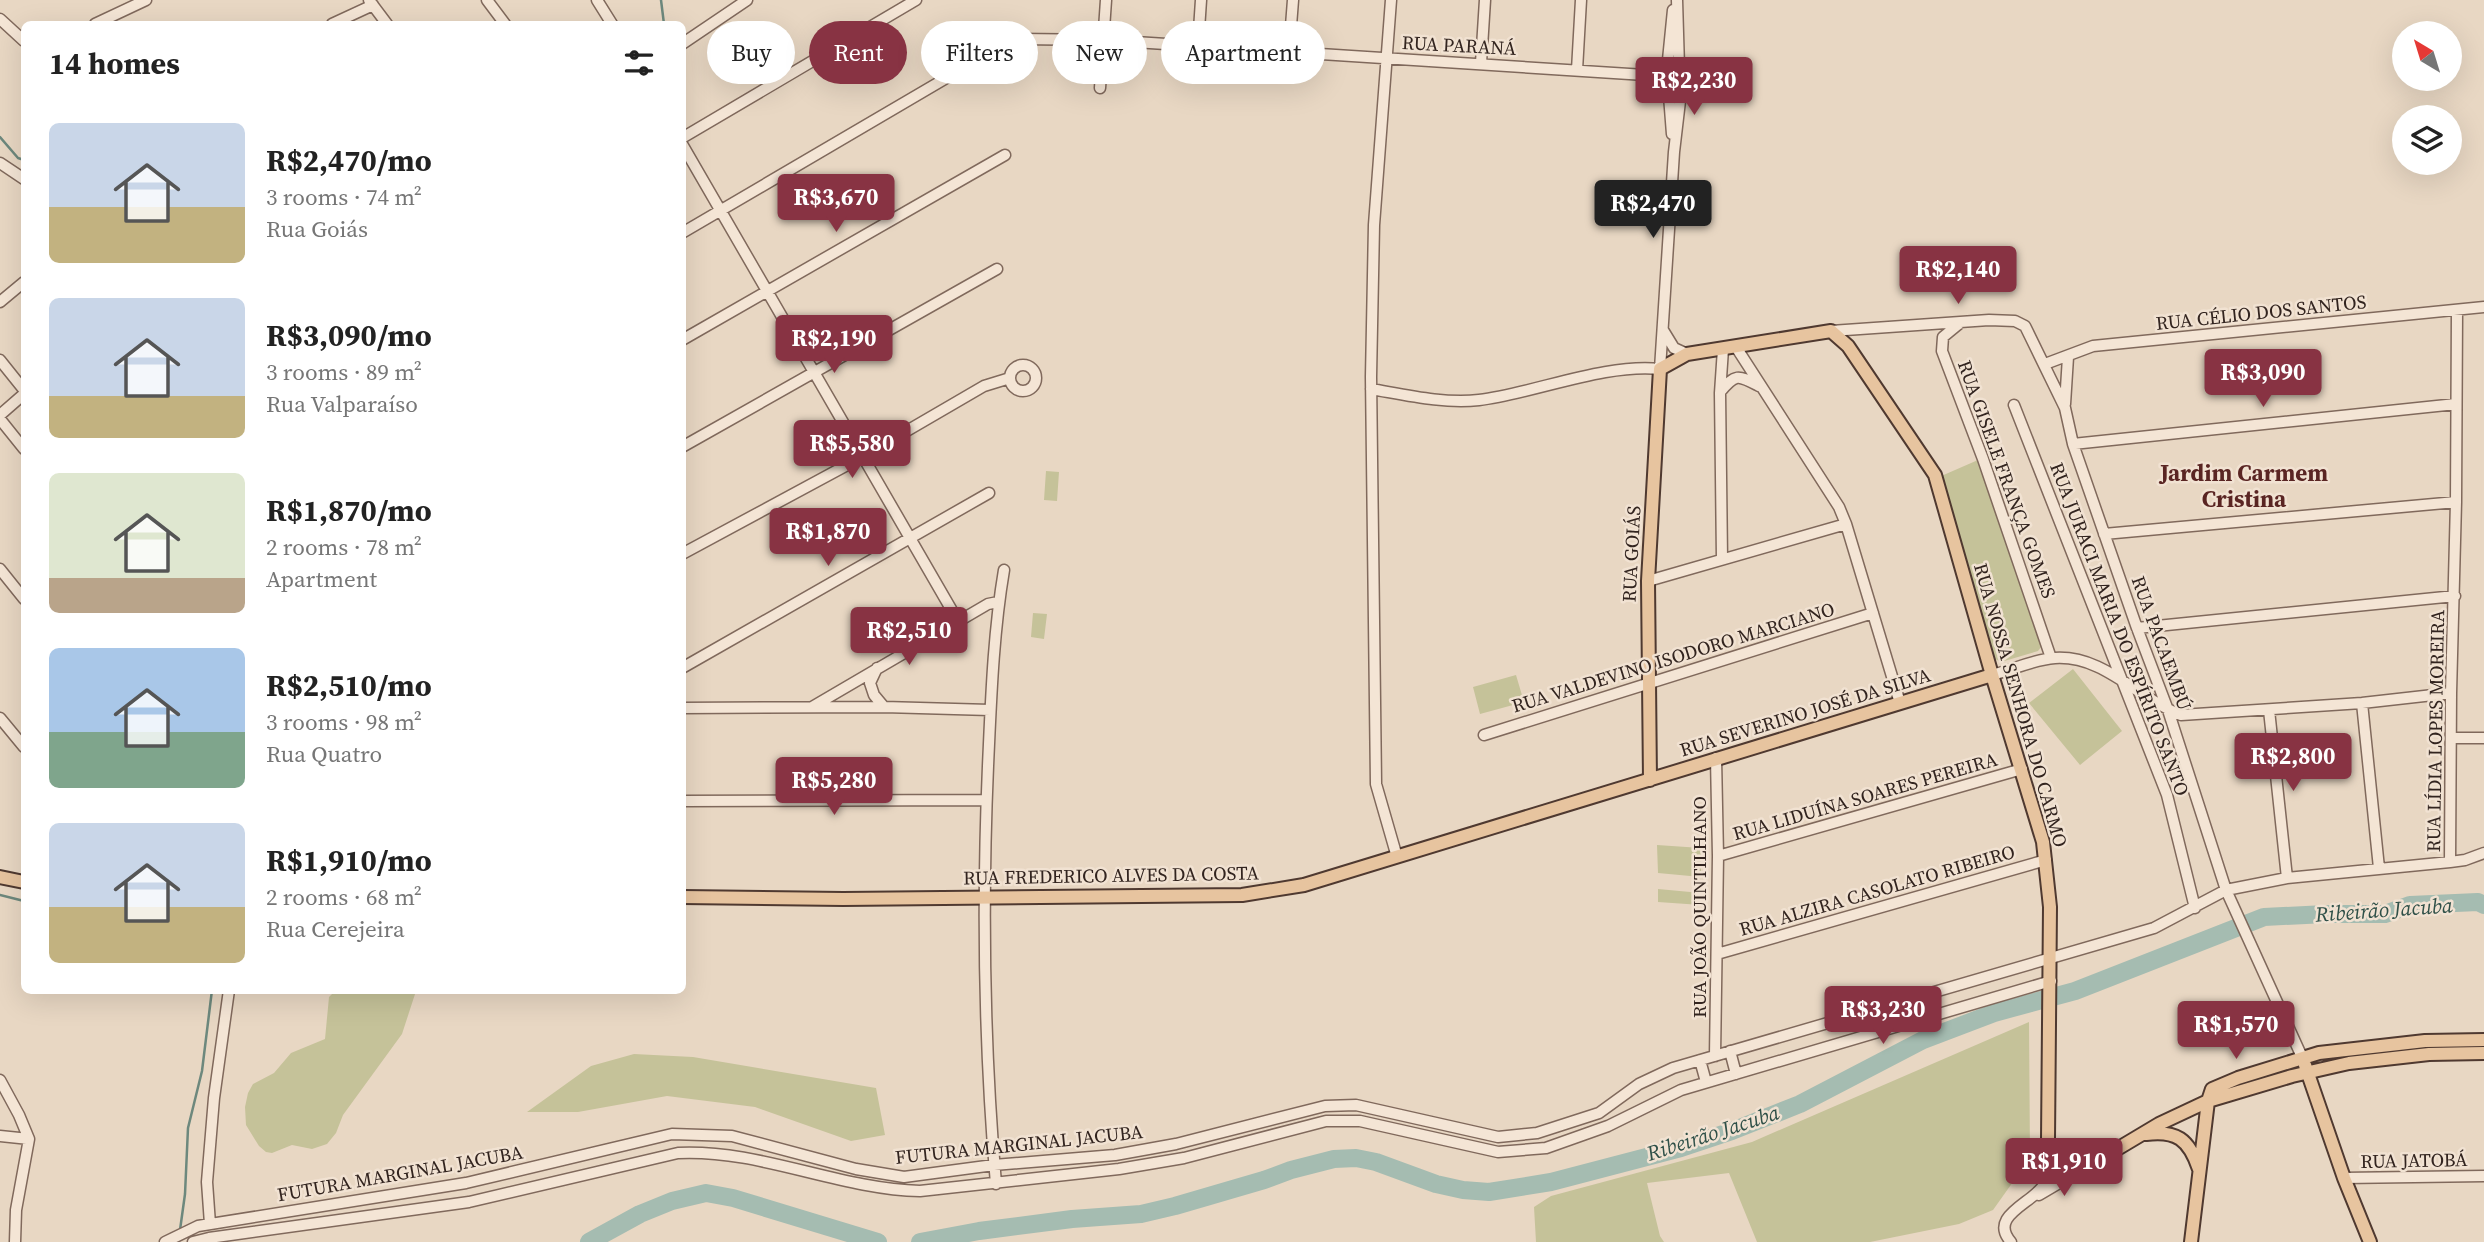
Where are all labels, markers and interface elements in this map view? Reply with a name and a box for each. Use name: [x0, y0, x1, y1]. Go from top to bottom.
chip: Buy: [707, 21, 795, 84]
chip: Rent: [809, 21, 907, 84]
chip: Filters: [921, 21, 1038, 84]
chip: New: [1052, 21, 1147, 84]
chip: Apartment: [1161, 21, 1325, 84]
north arrow: [2392, 21, 2462, 91]
map controls: [2392, 21, 2462, 175]
street label: RUA PARANÁ: [1401, 29, 1517, 61]
text: 14 homes: [49, 43, 180, 84]
icon: filters: [620, 44, 658, 82]
pin: R$2,230: [1629, 58, 1759, 117]
text: R$2,230: [1652, 64, 1736, 96]
button: layers: [2392, 105, 2462, 175]
text: R$2,470/mo: [266, 140, 432, 181]
icon: home: [105, 151, 189, 235]
pin: R$3,670: [771, 174, 901, 234]
pin: R$2,470: [1588, 180, 1718, 240]
text: 3 rooms · 74 m²: [266, 181, 422, 213]
text: R$3,670: [794, 181, 878, 213]
text: R$2,470: [1611, 187, 1695, 219]
text: Rua Goiás: [266, 213, 368, 245]
pin: R$2,140: [1893, 246, 2023, 306]
text: R$2,140: [1916, 253, 2000, 285]
street label: RUA CÉLIO DOS SANTOS: [2155, 288, 2367, 336]
text: R$3,090/mo: [266, 315, 432, 356]
pin: R$2,190: [769, 316, 899, 375]
text: R$2,190: [792, 322, 876, 354]
icon: home: [105, 326, 189, 410]
pin: R$3,090: [2198, 350, 2328, 409]
text: 3 rooms · 89 m²: [266, 356, 422, 388]
street label: RUA GISELE FRANÇA GOMES: [1952, 356, 2062, 602]
text: R$3,090: [2221, 356, 2305, 388]
text: Rua Valparaíso: [266, 388, 418, 420]
pin: R$5,580: [787, 420, 917, 480]
text: R$5,580: [810, 427, 894, 459]
district label: Jardim Carmem Cristina: [2158, 457, 2328, 515]
street label: RUA JURACI MARIA DO ESPÍRITO SANTO: [2044, 459, 2196, 799]
text: R$1,870/mo: [266, 490, 432, 531]
icon: home: [105, 501, 189, 585]
street label: RUA GOIÁS: [1615, 505, 1647, 603]
pin: R$1,870: [763, 508, 893, 568]
text: R$1,870: [786, 515, 870, 547]
text: 2 rooms · 78 m²: [266, 531, 422, 563]
street label: RUA NOSSA SENHORA DO CARMO: [1968, 560, 2074, 850]
text: Apartment: [266, 563, 377, 595]
street label: RUA PACAEMBÚ: [2126, 572, 2198, 714]
street label: RUA VALDEVINO ISODORO MARCIANO: [1508, 595, 1838, 719]
pin: R$2,510: [844, 608, 974, 667]
street label: RUA LÍDIA LOPES MOREIRA: [2420, 609, 2450, 852]
text: R$2,510: [867, 614, 951, 646]
street label: RUA SEVERINO JOSÉ DA SILVA: [1676, 661, 1934, 763]
text: R$2,510/mo: [266, 665, 432, 706]
icon: home: [105, 676, 189, 760]
text: 3 rooms · 98 m²: [266, 706, 422, 738]
pin: R$2,800: [2228, 734, 2358, 793]
text: Rua Quatro: [266, 738, 382, 770]
text: R$2,800: [2251, 740, 2335, 772]
street label: RUA LIDUÍNA SOARES PEREIRA: [1730, 746, 2001, 846]
pin: R$5,280: [769, 758, 899, 817]
text: R$5,280: [792, 764, 876, 796]
street label: RUA JOÃO QUINTILHANO: [1686, 796, 1712, 1018]
street label: RUA ALZIRA CASOLATO RIBEIRO: [1736, 838, 2018, 942]
text: R$1,910/mo: [266, 840, 432, 881]
icon: home: [105, 851, 189, 935]
street label: RUA FREDERICO ALVES DA COSTA: [963, 859, 1260, 891]
text: 2 rooms · 68 m²: [266, 881, 422, 913]
water label: Ribeirão Jacuba: [2313, 890, 2454, 929]
text: Rua Cerejeira: [266, 913, 405, 945]
pin: R$3,230: [1818, 986, 1948, 1046]
text: R$3,230: [1841, 993, 1925, 1025]
pin: R$1,570: [2171, 1002, 2301, 1061]
text: R$1,570: [2194, 1008, 2278, 1040]
water label: Ribeirão Jacuba: [1642, 1097, 1783, 1168]
street label: FUTURA MARGINAL JACUBA: [894, 1118, 1145, 1170]
pin: R$1,910: [1999, 1138, 2129, 1198]
street label: FUTURA MARGINAL JACUBA: [275, 1139, 525, 1207]
text: R$1,910: [2022, 1145, 2106, 1177]
street label: RUA JATOBÁ: [2360, 1146, 2468, 1174]

